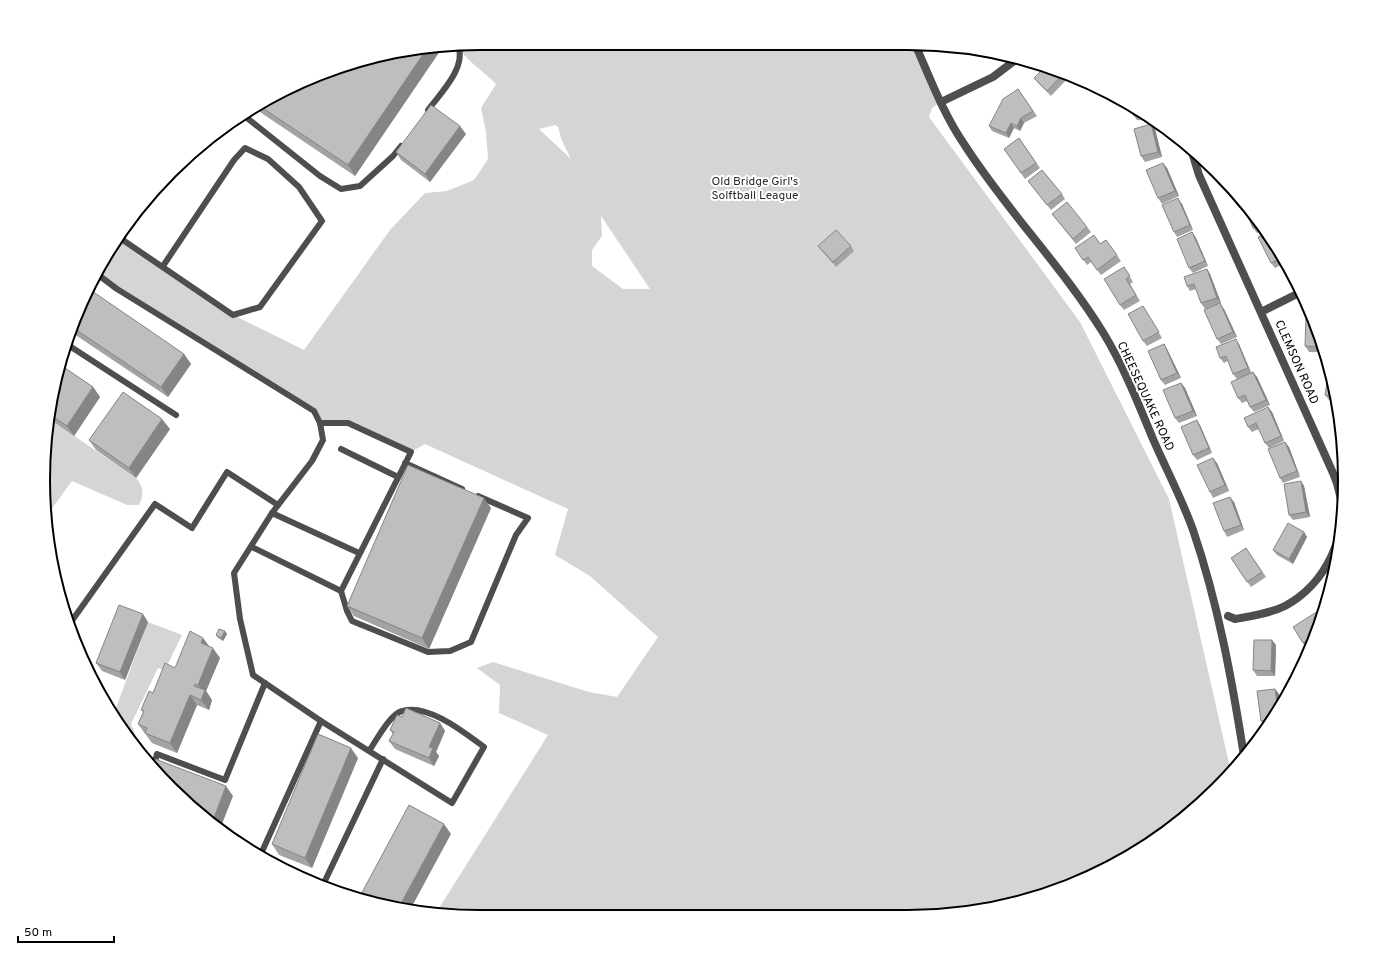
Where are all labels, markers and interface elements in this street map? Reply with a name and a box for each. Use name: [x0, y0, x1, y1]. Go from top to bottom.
park label: Old Bridge Girl's Solftball League: [711, 174, 799, 204]
street label: CLEMSON ROAD: [1270, 318, 1322, 407]
street label: CHEESEQUAKE ROAD: [1113, 339, 1177, 454]
scale bar: [18, 918, 114, 944]
text: 50 m: [24, 925, 52, 941]

